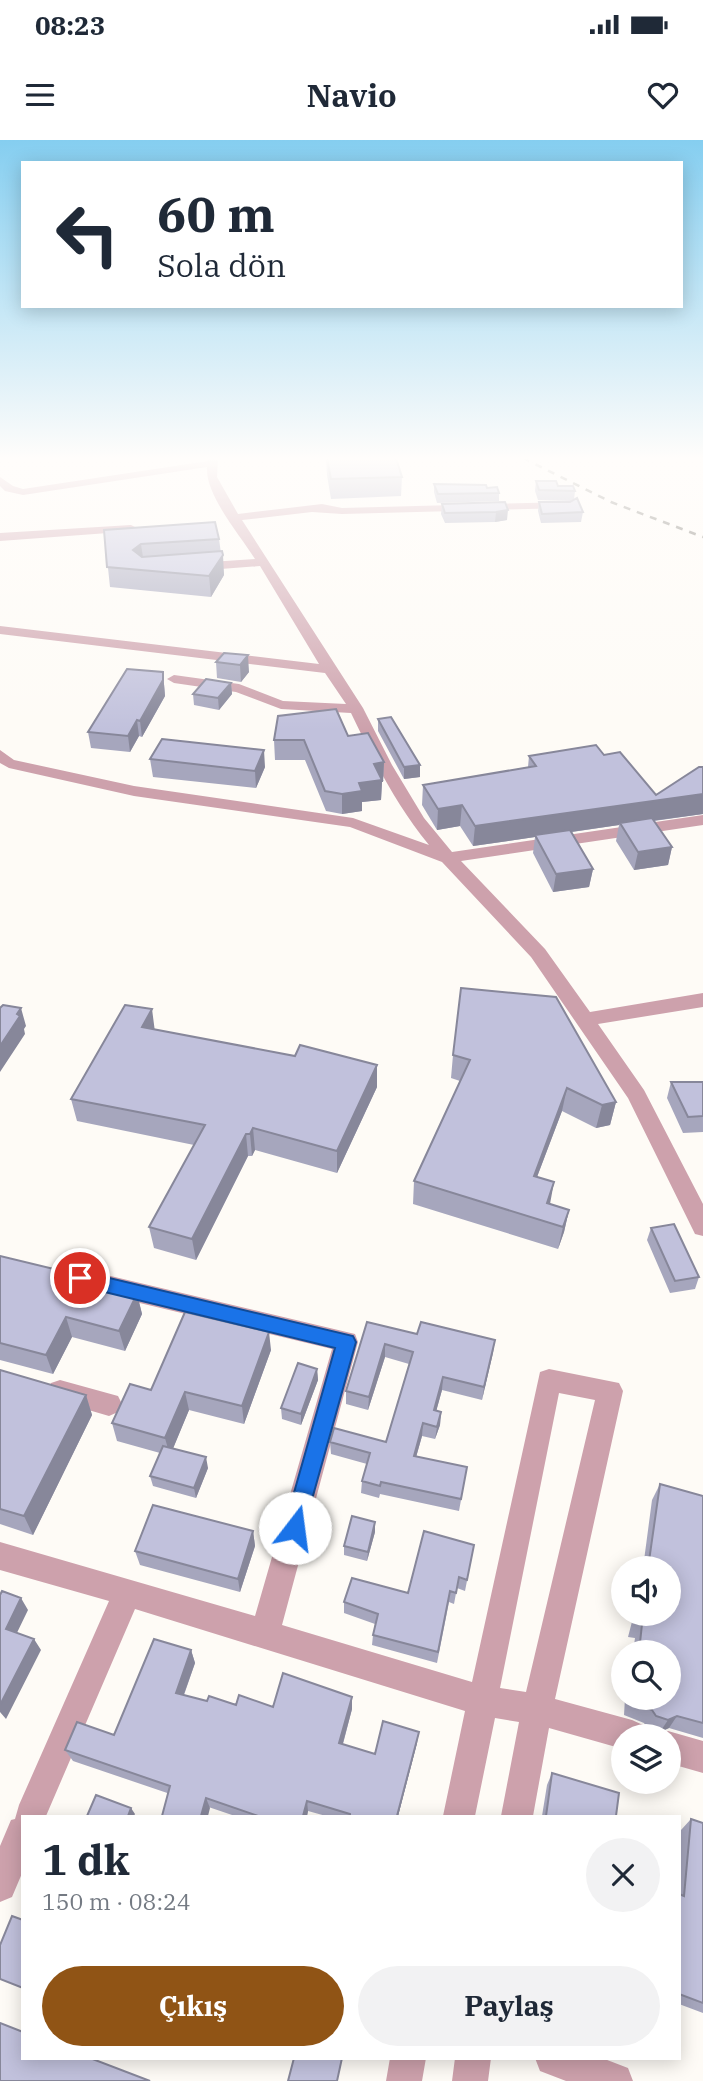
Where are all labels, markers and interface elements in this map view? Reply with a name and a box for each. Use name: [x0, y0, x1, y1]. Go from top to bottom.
text: 08:23: [35, 8, 105, 42]
text: Navio: [306, 74, 397, 116]
icon: menu: [21, 76, 59, 114]
icon: heart: [644, 76, 682, 114]
text: 60 m: [157, 182, 275, 245]
icon: left: [42, 189, 133, 280]
text: Sola dön: [157, 244, 286, 286]
pin: [50, 1248, 110, 1308]
icon: arrive: [61, 1259, 99, 1297]
position arrow: [258, 1491, 332, 1565]
map controls: [611, 1556, 681, 1794]
button: sound: [611, 1556, 681, 1626]
button: search: [611, 1640, 681, 1710]
button: layers: [611, 1724, 681, 1794]
text: 1 dk: [42, 1832, 130, 1887]
button: close: [586, 1838, 660, 1912]
text: 150 m · 08:24: [42, 1886, 191, 1916]
button: Çıkış: [42, 1966, 344, 2046]
button: Paylaş: [358, 1966, 660, 2046]

